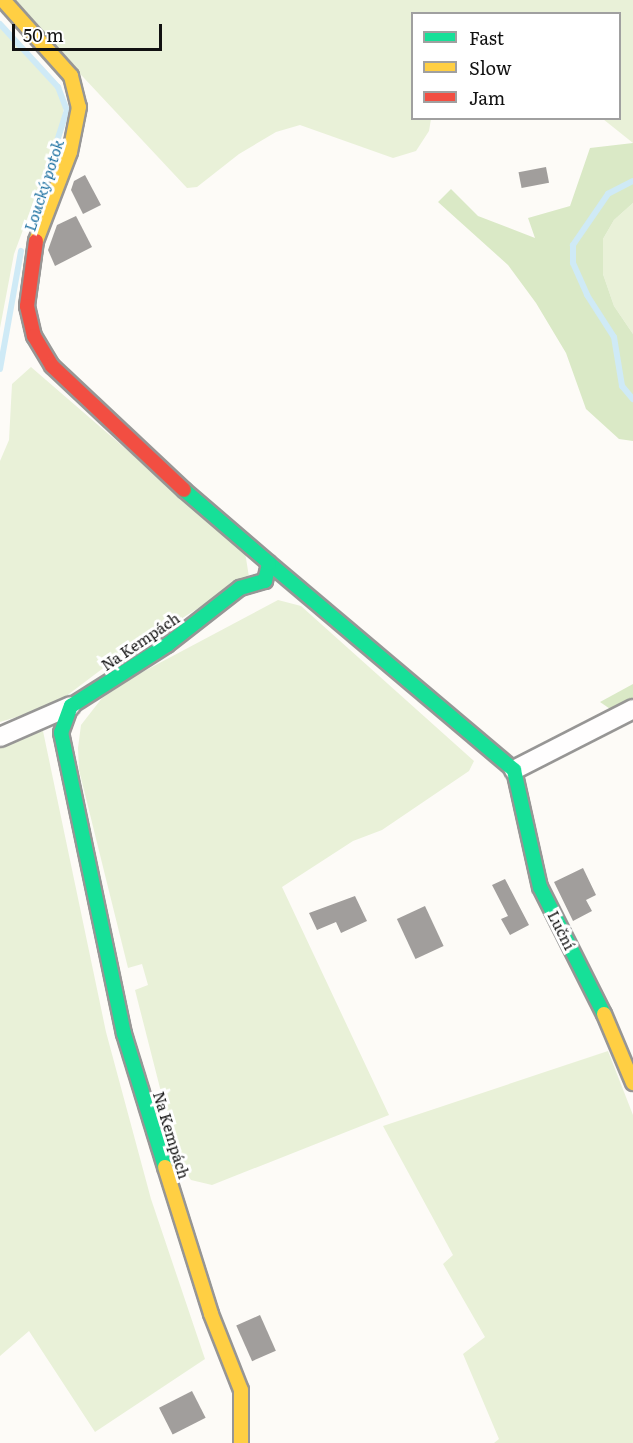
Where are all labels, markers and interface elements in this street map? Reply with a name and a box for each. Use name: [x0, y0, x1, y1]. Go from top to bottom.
scale bar: [15, 12, 165, 50]
legend: [411, 12, 621, 120]
text: 50 m: [23, 21, 64, 48]
text: Fast: [469, 24, 504, 51]
text: Slow: [469, 54, 511, 81]
text: Jam: [469, 84, 505, 111]
water label: Loucký potok: [19, 137, 67, 233]
street label: Na Kempách: [97, 608, 183, 674]
street label: Luční: [545, 908, 579, 952]
street label: Na Kempách: [150, 1089, 194, 1181]

